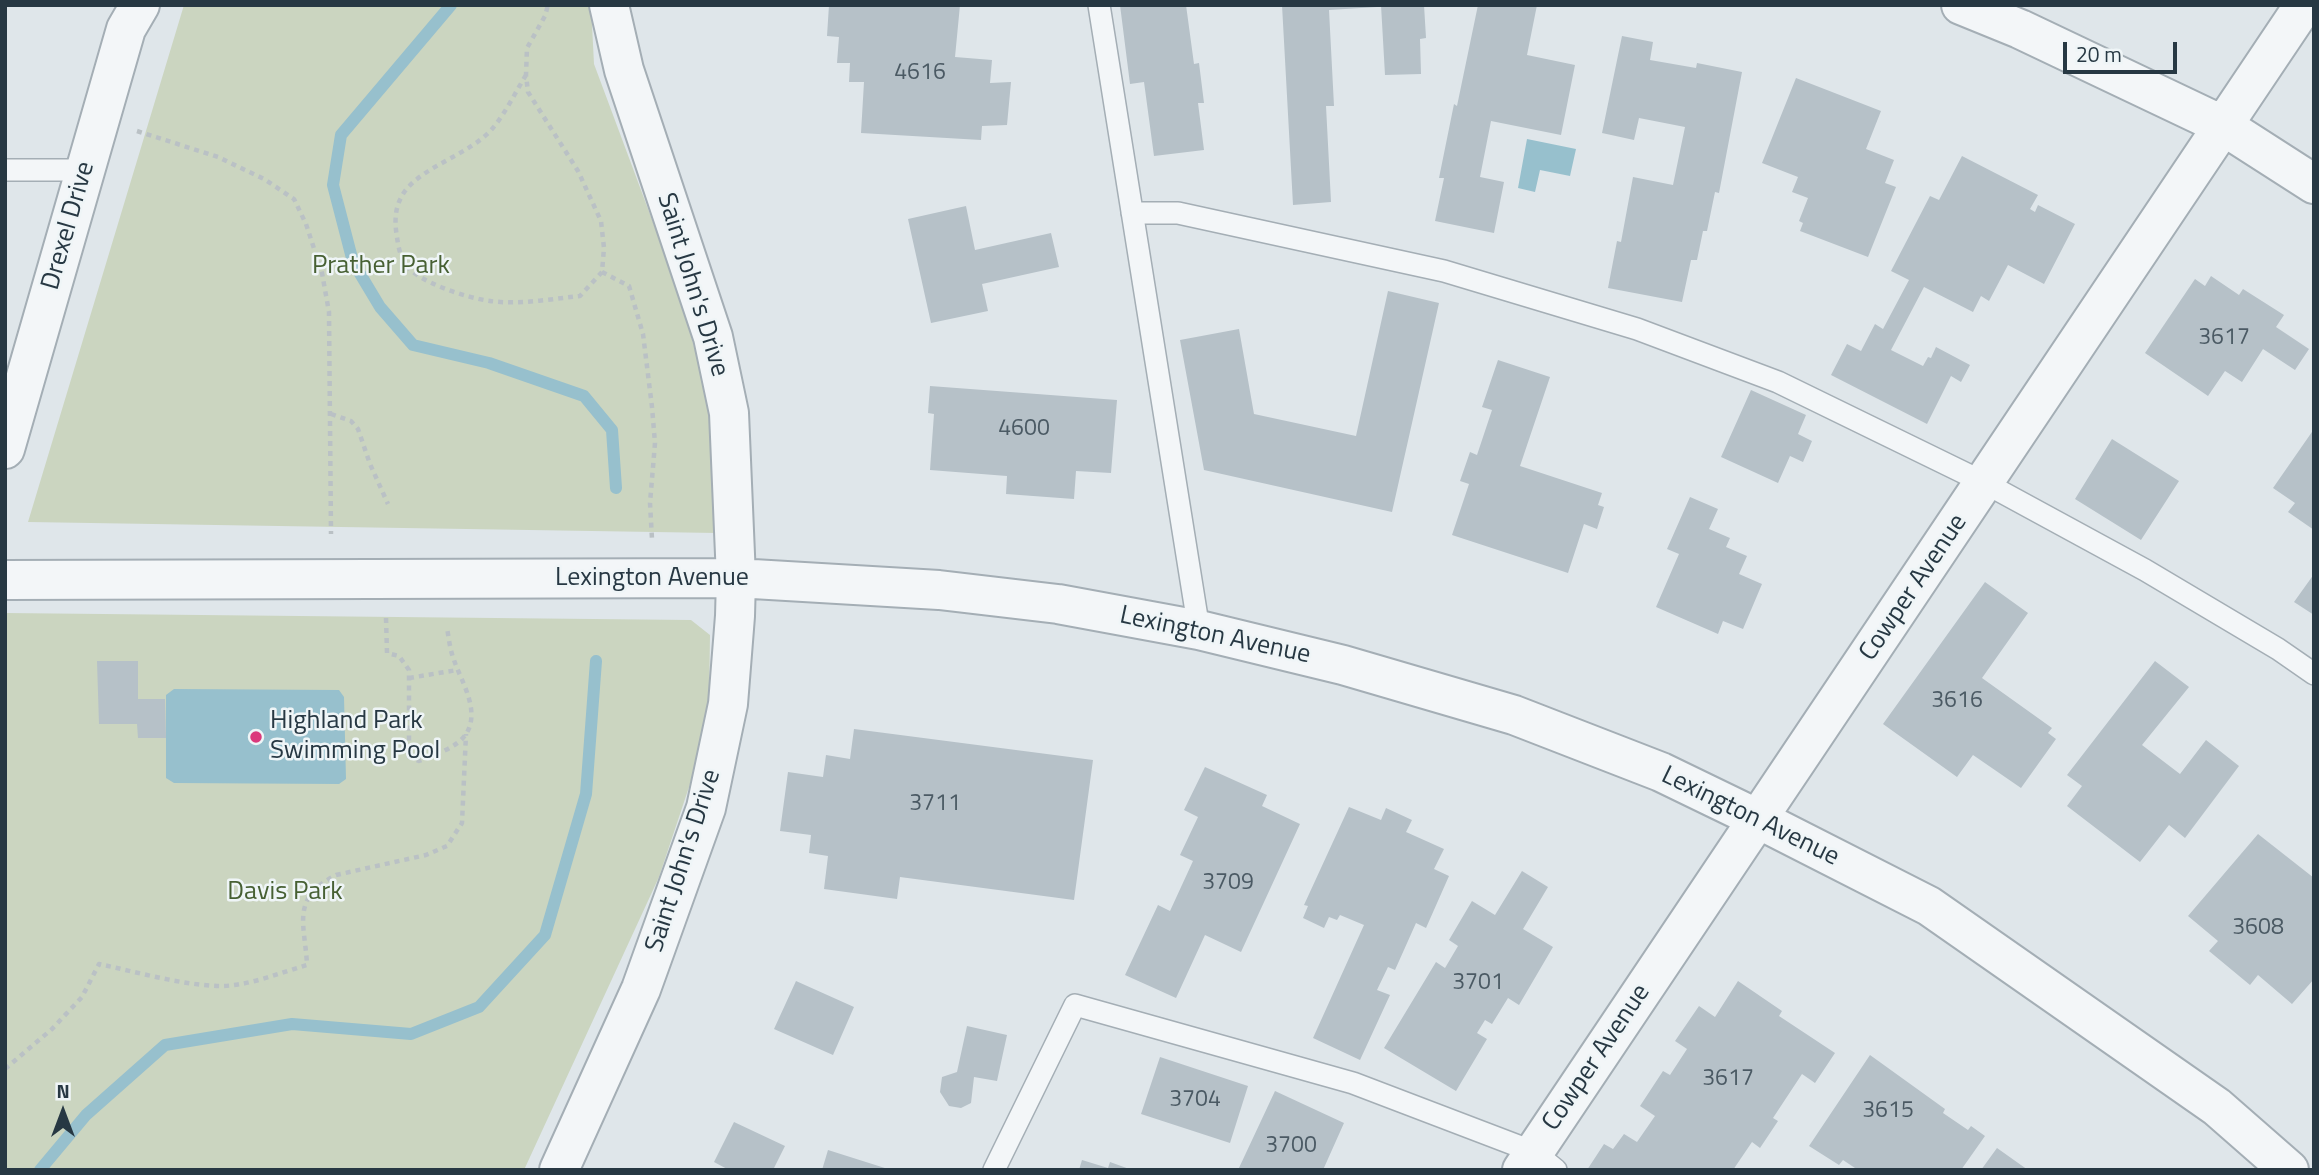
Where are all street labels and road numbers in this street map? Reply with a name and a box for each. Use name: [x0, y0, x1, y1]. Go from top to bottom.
street label: Drexel Drive: [36, 158, 102, 294]
street label: Saint John's Drive: [649, 189, 735, 381]
street label: Cowper Avenue: [1853, 509, 1975, 667]
street label: Lexington Avenue: [555, 563, 749, 595]
street label: Lexington Avenue: [1117, 601, 1313, 671]
street label: Lexington Avenue: [1656, 760, 1844, 874]
street label: Saint John's Drive: [640, 766, 728, 956]
street label: Cowper Avenue: [1536, 979, 1658, 1137]

